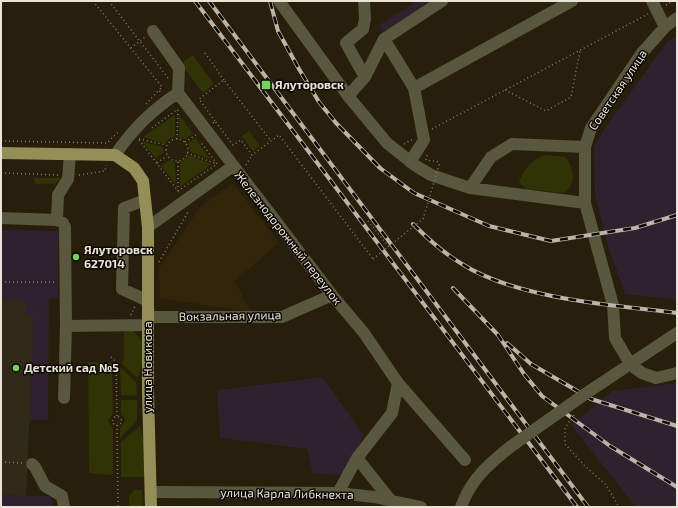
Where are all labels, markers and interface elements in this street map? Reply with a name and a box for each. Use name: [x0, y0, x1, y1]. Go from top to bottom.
street label: Советская улица: [585, 47, 650, 133]
place label: Ялуторовск: [275, 77, 344, 91]
marker: Ялуторовск: [260, 79, 272, 91]
street label: Железнодорожный переулок: [232, 168, 346, 308]
place label: Ялуторовск 627014: [84, 242, 153, 270]
marker: Ялуторовск 627014: [71, 252, 81, 262]
street label: Вокзальная улица: [179, 307, 281, 324]
street label: улица Новикова: [140, 321, 155, 413]
place label: Детский сад №5: [24, 360, 119, 374]
marker: Детский сад №5: [11, 363, 21, 373]
street label: улица Карла Либкнехта: [220, 485, 354, 502]

